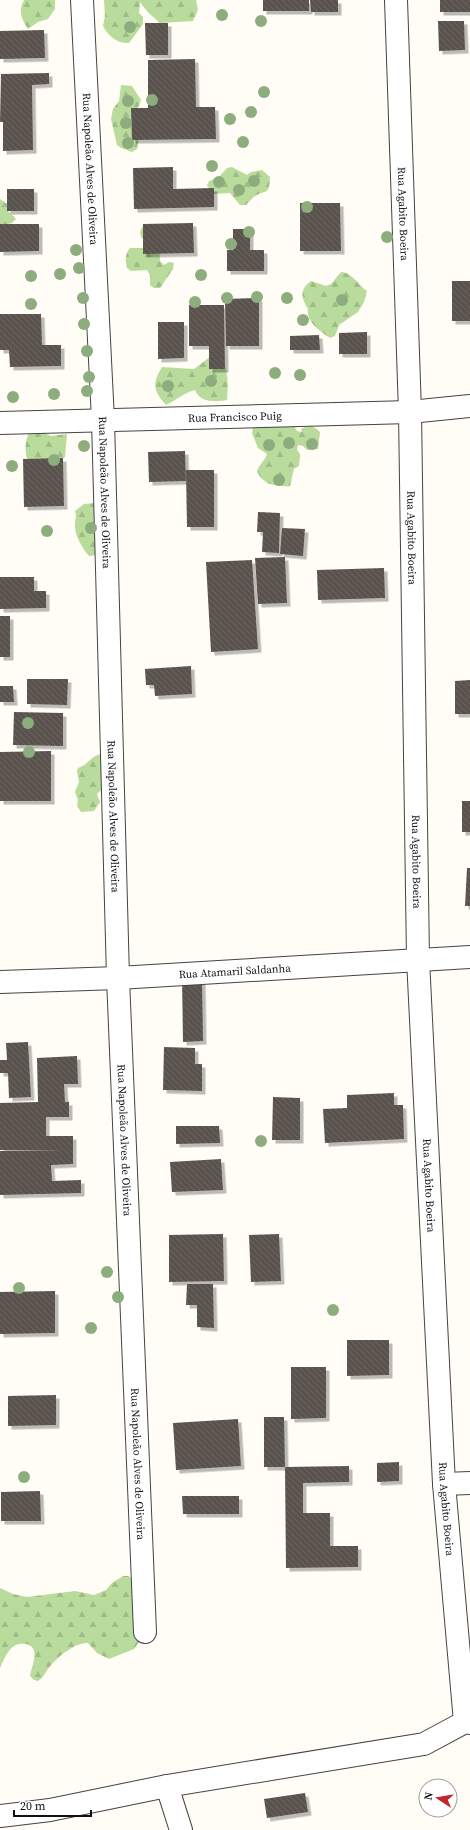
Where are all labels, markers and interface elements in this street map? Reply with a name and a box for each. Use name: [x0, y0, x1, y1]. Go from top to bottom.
street label: Rua Napoleão Alves de Oliveira: [79, 92, 101, 246]
street label: Rua Agabito Boeira: [394, 167, 412, 261]
street label: Rua Francisco Puig: [188, 408, 282, 426]
street label: Rua Napoleão Alves de Oliveira: [95, 416, 114, 569]
street label: Rua Agabito Boeira: [403, 491, 420, 585]
street label: Rua Napoleão Alves de Oliveira: [104, 740, 123, 893]
street label: Rua Agabito Boeira: [408, 815, 424, 909]
street label: Rua Atamaril Saldanha: [178, 961, 292, 982]
street label: Rua Napoleão Alves de Oliveira: [114, 1064, 135, 1217]
street label: Rua Agabito Boeira: [419, 1138, 439, 1233]
street label: Rua Napoleão Alves de Oliveira: [127, 1388, 148, 1541]
street label: Rua Agabito Boeira: [435, 1462, 457, 1557]
north arrow: [418, 1778, 458, 1818]
text: N: [421, 1791, 437, 1802]
scale bar: [14, 1792, 91, 1818]
text: 20 m: [20, 1798, 46, 1814]

